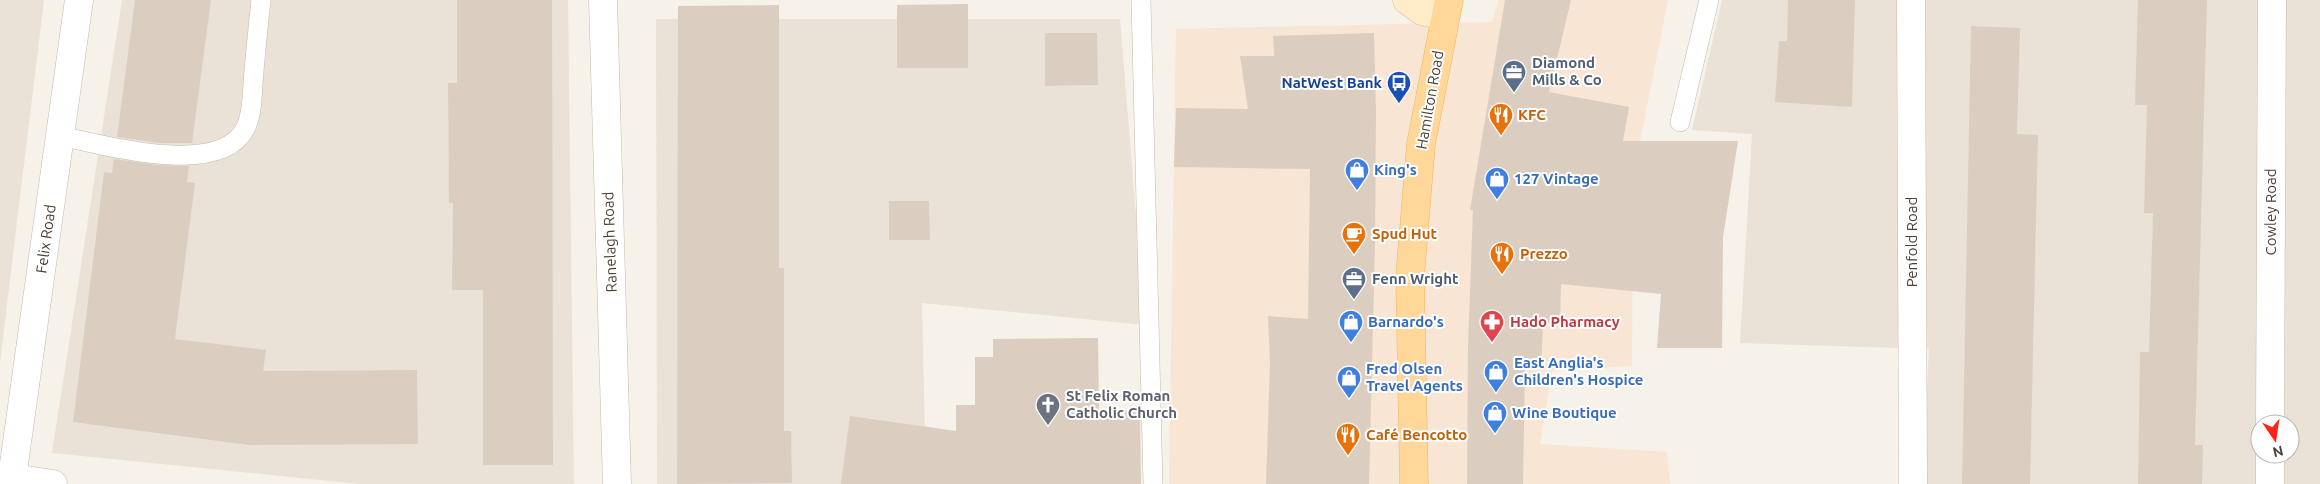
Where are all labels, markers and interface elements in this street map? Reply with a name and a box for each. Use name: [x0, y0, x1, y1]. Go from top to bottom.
street label: Hamilton Road: [1412, 49, 1447, 151]
place label: Diamond Mills & Co: [1532, 54, 1602, 88]
office icon: Diamond Mills & Co: [1501, 59, 1527, 93]
bus stop icon: NatWest Bank: [1386, 70, 1412, 104]
place label: NatWest Bank: [1281, 74, 1383, 91]
restaurant icon: KFC: [1488, 102, 1514, 136]
place label: KFC: [1518, 106, 1546, 123]
shop icon: King's: [1344, 157, 1370, 191]
place label: King's: [1374, 161, 1417, 178]
shop icon: 127 Vintage: [1484, 166, 1510, 200]
street label: Cowley Road: [2262, 168, 2279, 256]
place label: 127 Vintage: [1514, 170, 1599, 187]
street label: Ranelagh Road: [599, 191, 620, 293]
street label: Penfold Road: [1903, 197, 1920, 287]
street label: Felix Road: [32, 203, 59, 274]
cafe icon: Spud Hut: [1341, 221, 1367, 255]
place label: Spud Hut: [1372, 225, 1437, 242]
restaurant icon: Prezzo: [1489, 241, 1515, 275]
place label: Prezzo: [1520, 245, 1568, 262]
office icon: Fenn Wright: [1341, 266, 1367, 300]
place label: Fenn Wright: [1372, 270, 1459, 287]
shop icon: Barnardo's: [1338, 309, 1364, 343]
pharmacy icon: Hado Pharmacy: [1479, 309, 1505, 343]
place label: Barnardo's: [1368, 313, 1444, 330]
place label: Hado Pharmacy: [1510, 313, 1620, 330]
place label: East Anglia's Children's Hospice: [1514, 354, 1643, 388]
shop icon: East Anglia's Children's Hospice: [1483, 359, 1509, 393]
place label: Fred Olsen Travel Agents: [1366, 360, 1463, 394]
shop icon: Fred Olsen Travel Agents: [1336, 365, 1362, 399]
place label: St Felix Roman Catholic Church: [1066, 387, 1177, 421]
church icon: St Felix Roman Catholic Church: [1035, 392, 1061, 426]
shop icon: Wine Boutique: [1482, 400, 1508, 434]
place label: Wine Boutique: [1512, 404, 1617, 421]
north arrow: [2250, 414, 2300, 464]
restaurant icon: Café Bencotto: [1335, 422, 1361, 456]
place label: Café Bencotto: [1366, 426, 1467, 443]
text: N: [2271, 443, 2285, 461]

